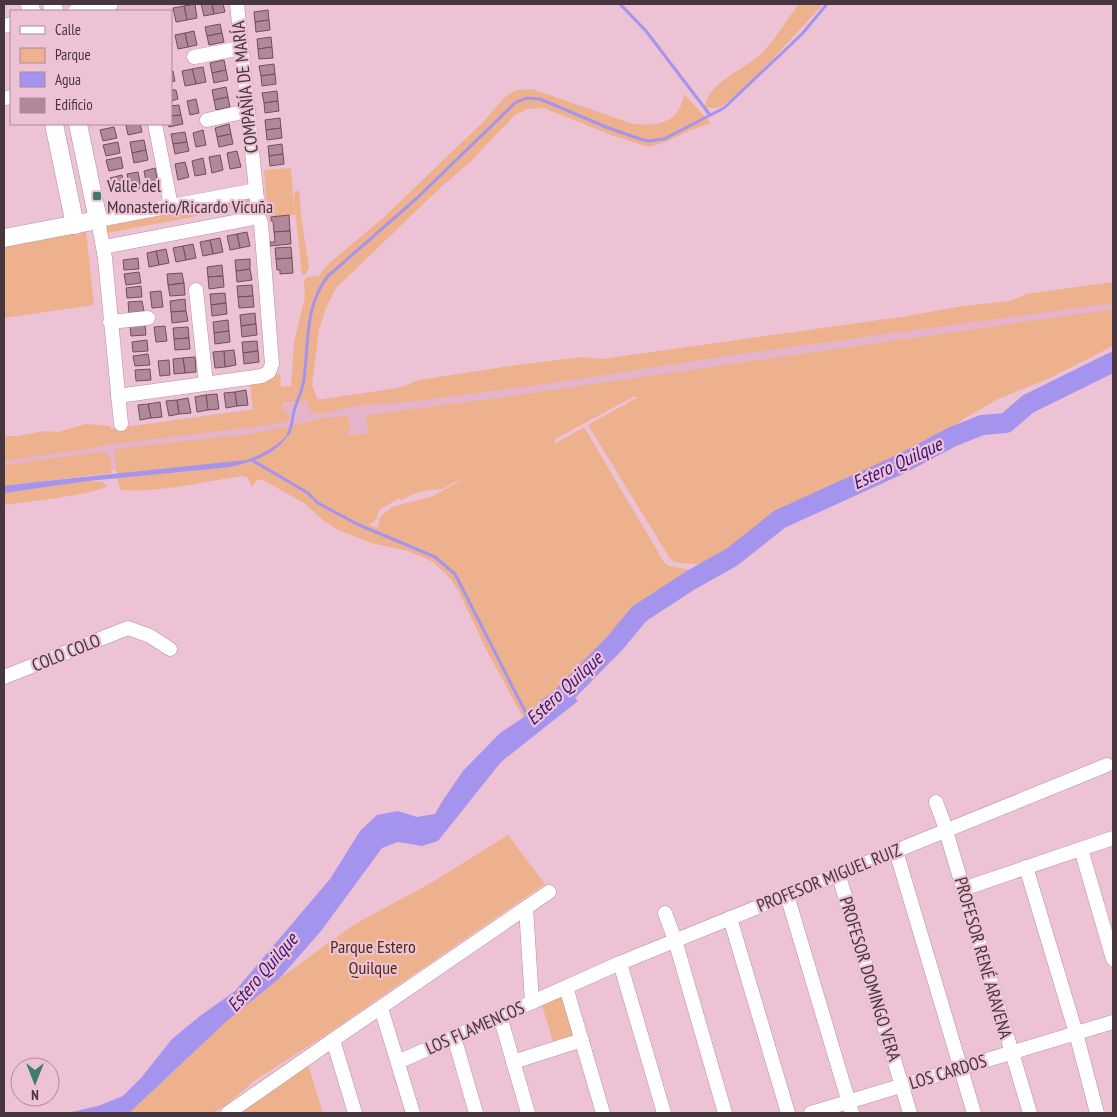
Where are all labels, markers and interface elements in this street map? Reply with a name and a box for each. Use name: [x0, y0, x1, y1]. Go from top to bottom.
legend: [10, 10, 172, 125]
street label: COMPAÑÍA DE MARÍA: [226, 19, 263, 154]
text: Calle: [55, 20, 81, 39]
text: Parque: [55, 45, 91, 64]
text: Agua: [55, 70, 81, 89]
text: Edificio: [55, 95, 93, 114]
place label: Valle del Monasterio/Ricardo Vicuña: [106, 174, 273, 218]
marker: Valle del Monasterio/Ricardo Vicuña: [91, 190, 103, 202]
water label: Estero Quilque: [848, 431, 947, 494]
street label: COLO COLO: [28, 628, 104, 677]
water label: Estero Quilque: [521, 646, 608, 730]
street label: PROFESOR MIGUEL RUIZ: [753, 838, 904, 917]
street label: PROFESOR RENÉ ARAVENA: [949, 874, 1018, 1042]
street label: PROFESOR DOMINGO VERA: [834, 894, 907, 1064]
water label: Estero Quilque: [221, 927, 303, 1016]
park label: Parque Estero Quilque: [330, 935, 416, 979]
street label: LOS FLAMENCOS: [422, 995, 528, 1060]
street label: LOS CARDOS: [906, 1049, 990, 1094]
north arrow: [10, 1057, 60, 1107]
text: N: [31, 1086, 39, 1104]

